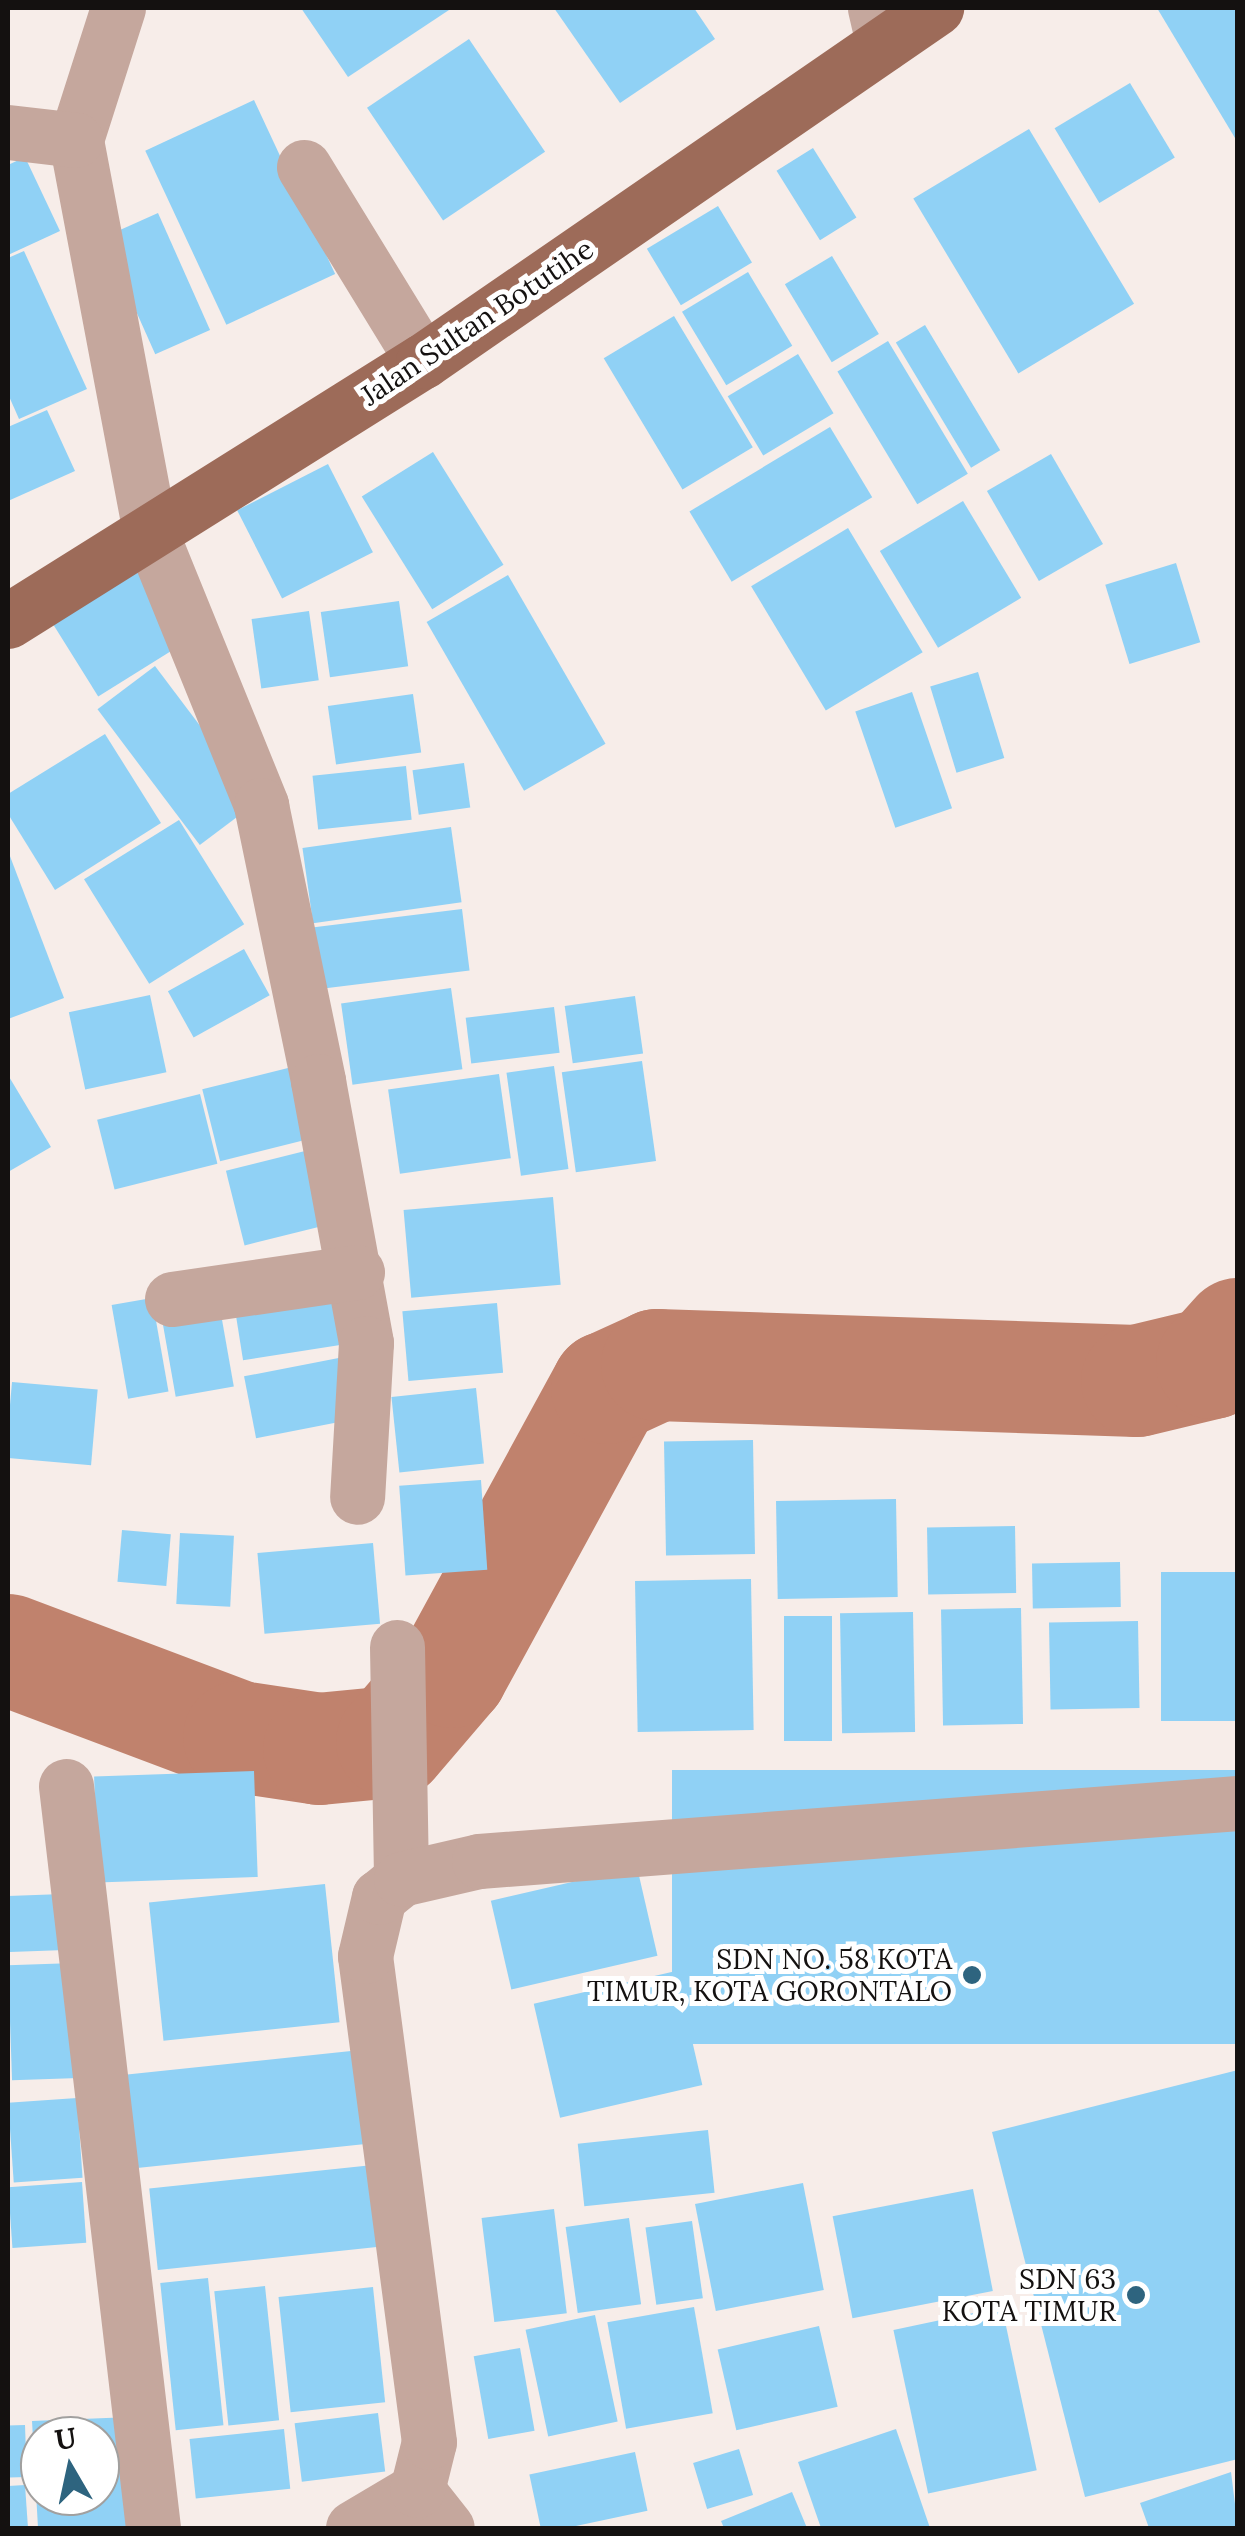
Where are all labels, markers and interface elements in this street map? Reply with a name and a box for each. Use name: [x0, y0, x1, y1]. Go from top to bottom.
street label: Jalan Sultan Botutihe: [355, 232, 599, 412]
place label: SDN NO. 58 KOTA TIMUR, KOTA GORONTALO: [587, 1942, 952, 2008]
marker: SDN NO. 58 KOTA TIMUR, KOTA GORONTALO: [961, 1964, 983, 1986]
place label: SDN 63 KOTA TIMUR: [942, 2262, 1116, 2328]
marker: SDN 63 KOTA TIMUR: [1125, 2284, 1147, 2306]
north arrow: [20, 2416, 120, 2516]
text: U: [52, 2419, 79, 2458]

